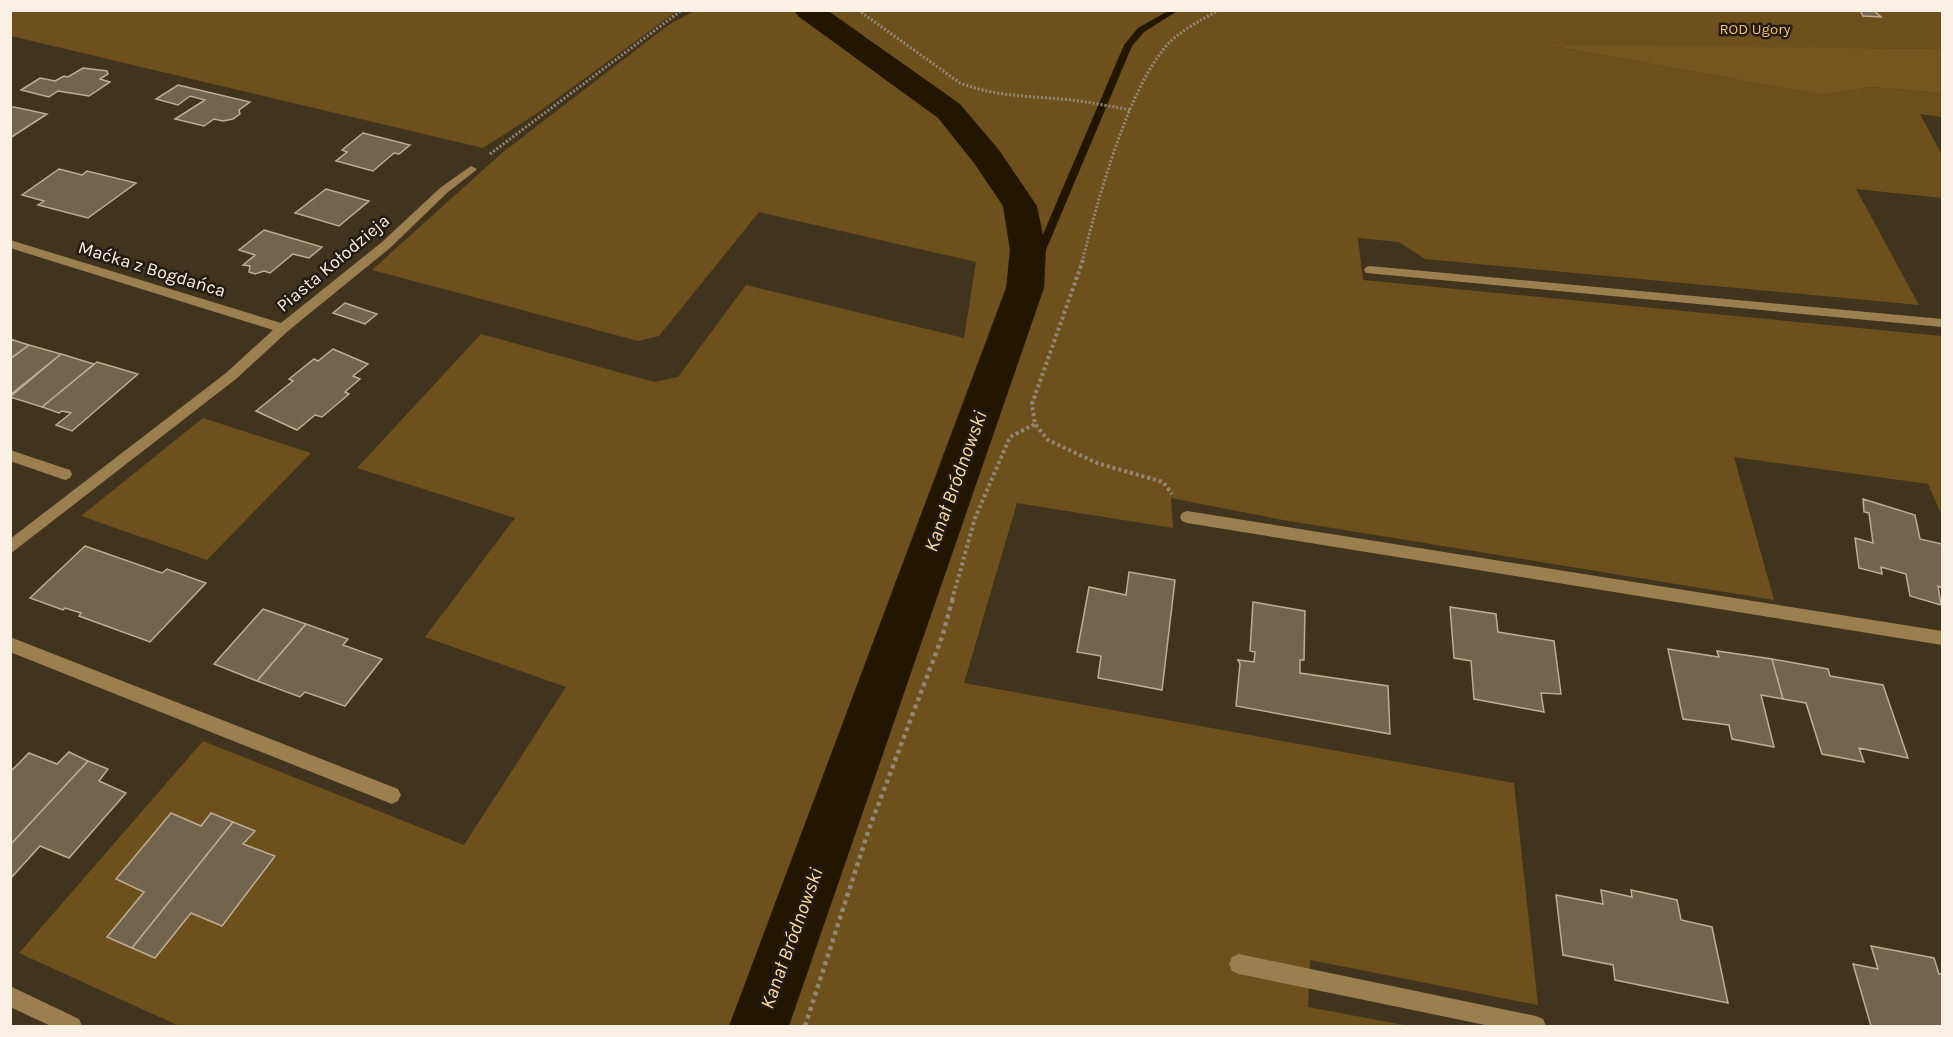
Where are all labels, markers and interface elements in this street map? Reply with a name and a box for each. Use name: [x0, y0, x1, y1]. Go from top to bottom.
park label: ROD Ugory: [1719, 20, 1791, 38]
street label: Piasta Kołodzieja: [272, 209, 394, 317]
street label: Maćka z Bogdańca: [75, 236, 229, 302]
water label: Kanał Bródnowski: [919, 407, 992, 555]
water label: Kanał Bródnowski: [755, 864, 828, 1012]

